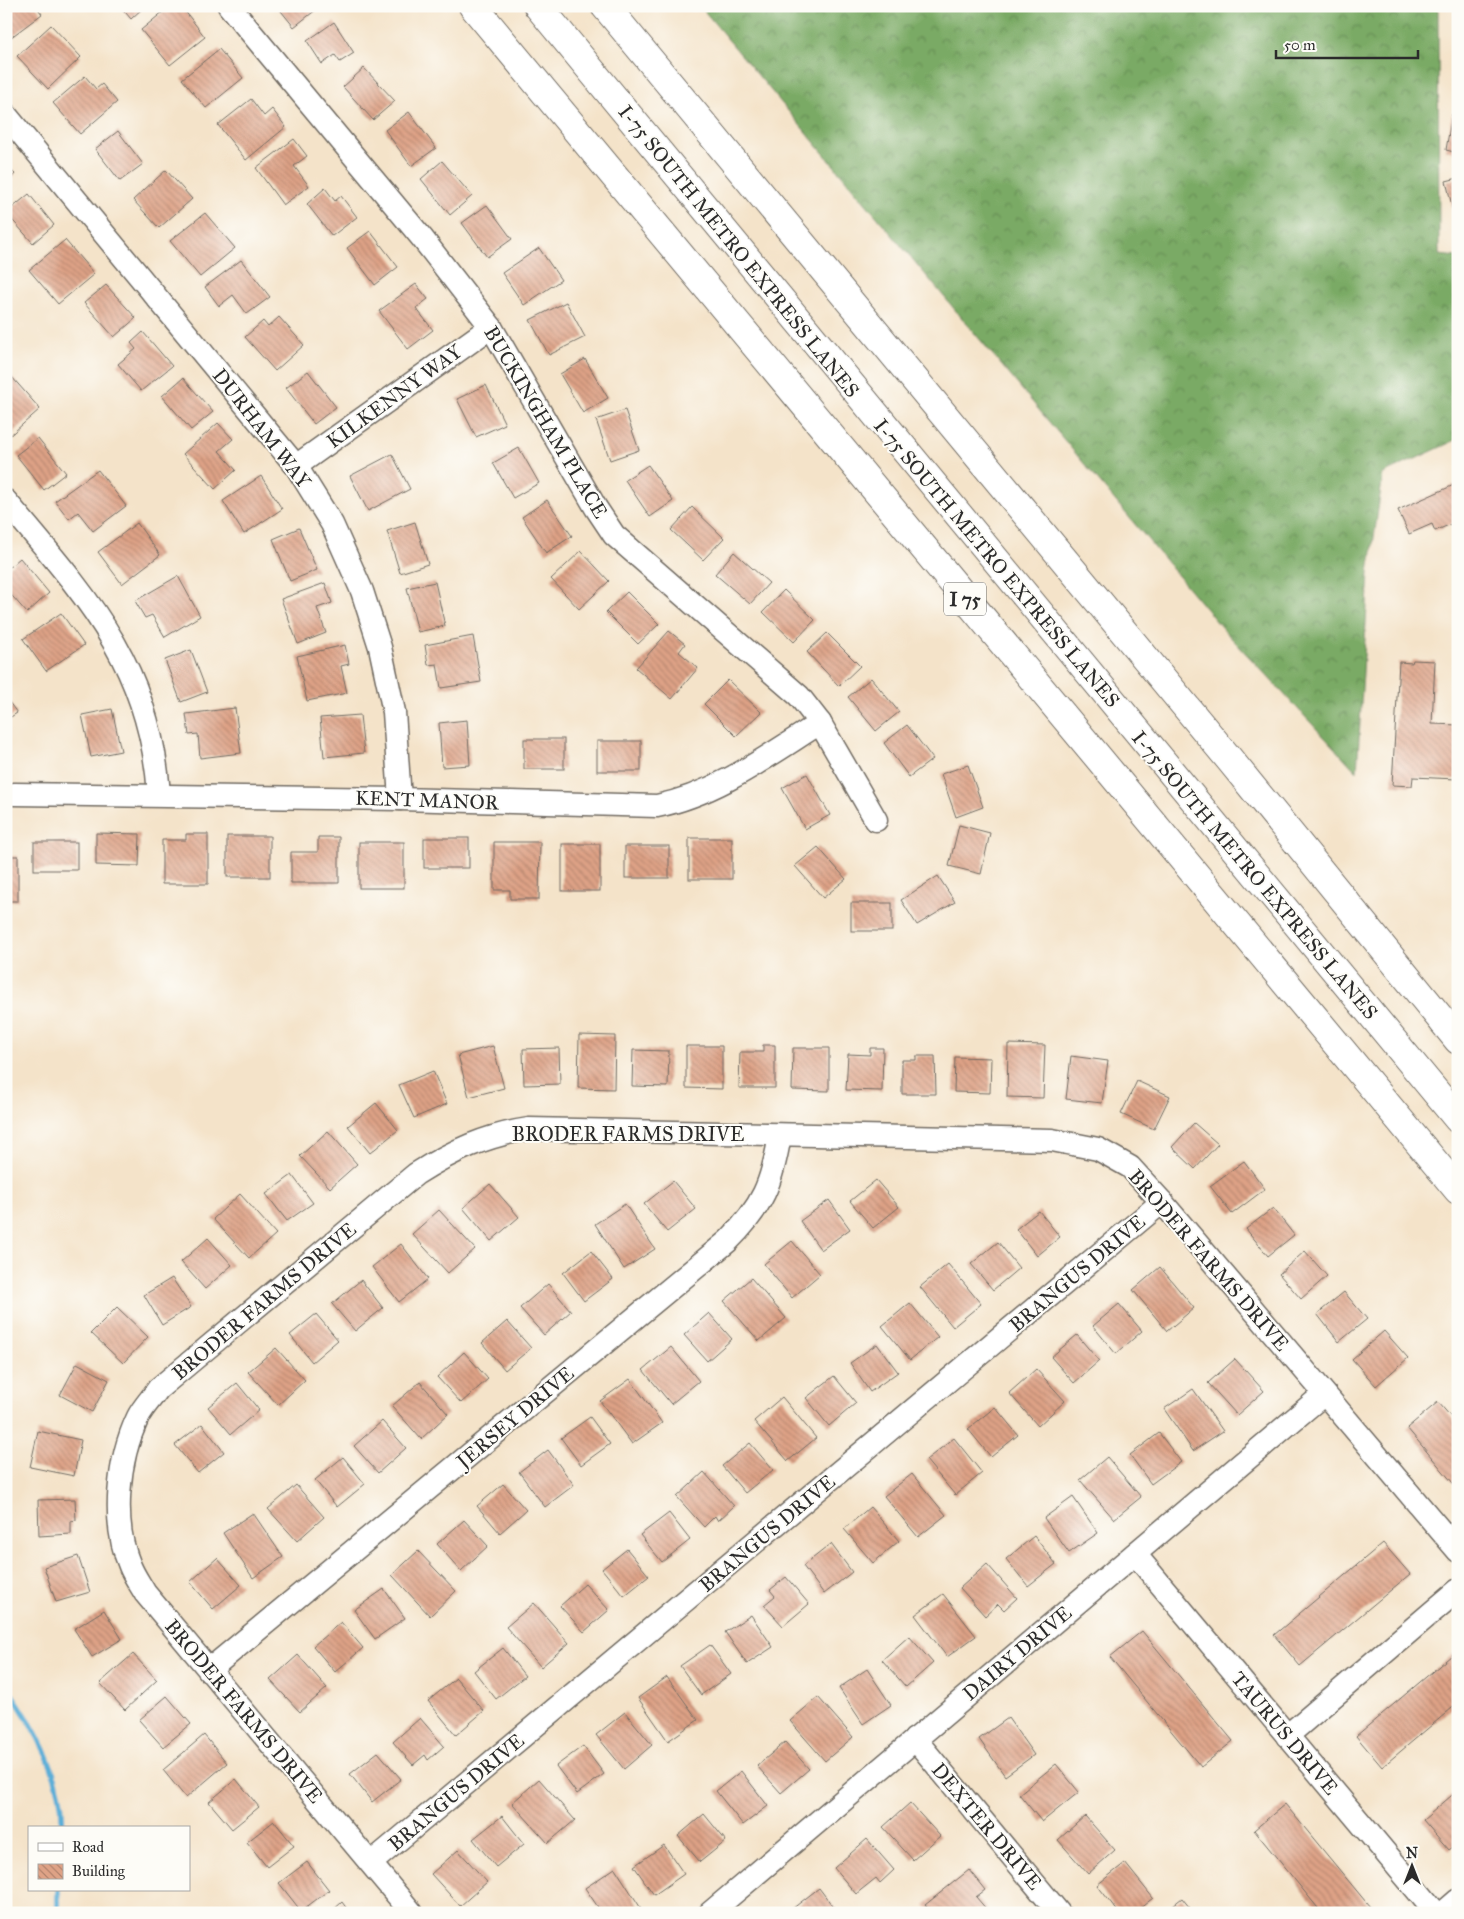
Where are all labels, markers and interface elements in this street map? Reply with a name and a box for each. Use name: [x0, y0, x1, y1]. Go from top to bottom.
scale bar: [1276, 28, 1419, 60]
text: 50 m: [1284, 36, 1316, 54]
street label: I-75 SOUTH METRO EXPRESS LANES: [614, 100, 864, 402]
street label: BUCKINGHAM PLACE: [479, 322, 613, 522]
street label: KILKENNY WAY: [322, 338, 467, 453]
street label: DURHAM WAY: [208, 363, 317, 494]
street label: I-75 SOUTH METRO EXPRESS LANES: [869, 414, 1125, 712]
road number: I 75: [944, 582, 986, 616]
street label: I-75 SOUTH METRO EXPRESS LANES: [1127, 726, 1383, 1024]
street label: KENT MANOR: [355, 786, 500, 815]
street label: BRODER FARMS DRIVE: [512, 1122, 744, 1146]
street label: BRODER FARMS DRIVE: [1124, 1164, 1294, 1356]
street label: BRANGUS DRIVE: [1004, 1209, 1150, 1337]
street label: BRODER FARMS DRIVE: [167, 1217, 361, 1385]
street label: JERSEY DRIVE: [450, 1361, 579, 1475]
street label: BRANGUS DRIVE: [694, 1469, 840, 1597]
street label: DAIRY DRIVE: [958, 1601, 1076, 1705]
street label: BRODER FARMS DRIVE: [160, 1614, 328, 1808]
street label: TAURUS DRIVE: [1227, 1667, 1343, 1799]
street label: BRANGUS DRIVE: [383, 1728, 529, 1856]
street label: DEXTER DRIVE: [927, 1758, 1047, 1894]
legend: [28, 1826, 190, 1892]
text: Road: [72, 1838, 104, 1856]
north arrow: [1386, 1842, 1436, 1892]
text: N: [1406, 1845, 1418, 1862]
text: Building: [72, 1862, 126, 1880]

